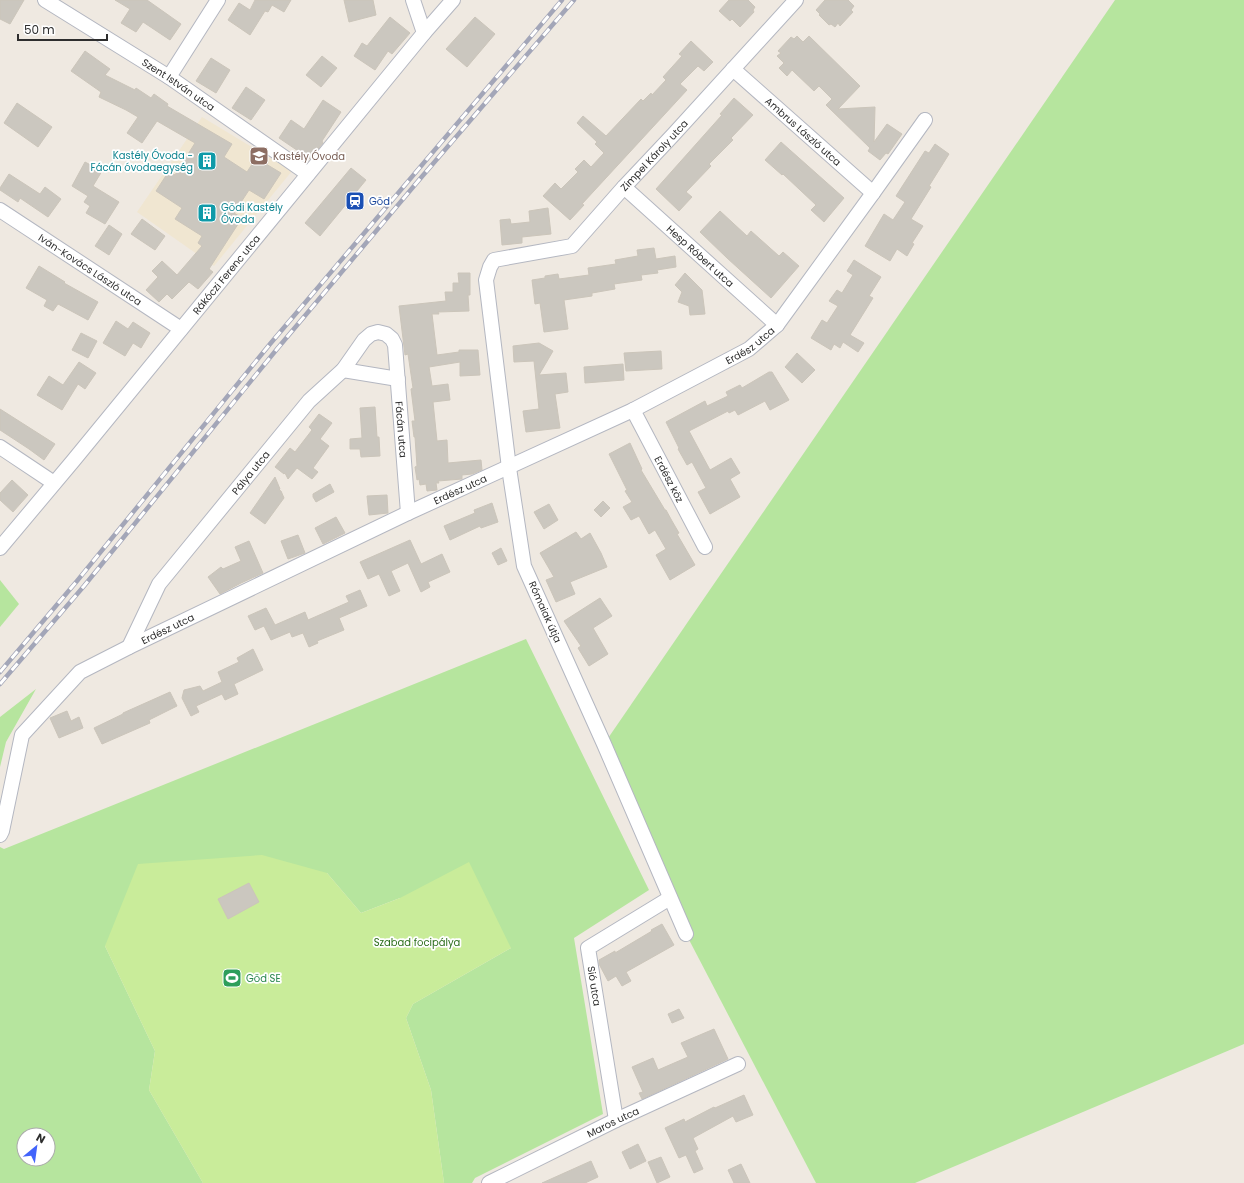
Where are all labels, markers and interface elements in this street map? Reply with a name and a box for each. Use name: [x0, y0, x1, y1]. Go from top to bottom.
scale bar: [18, 16, 107, 42]
text: 50 m: [24, 21, 55, 38]
street label: Szent István utca: [139, 55, 218, 114]
street label: Ambrus László utca: [762, 93, 845, 169]
street label: Zimpel Károly utca: [617, 116, 691, 194]
school or university icon: Kastély Óvoda: [248, 145, 270, 167]
place label: Kastély Óvoda - Fácán óvodaegység: [91, 148, 193, 175]
place label: Kastély Óvoda: [273, 149, 345, 164]
building icon: Kastély Óvoda - Fácán óvodaegység: [196, 150, 218, 172]
station icon: Göd: [344, 190, 366, 212]
place label: Göd: [369, 194, 390, 209]
place label: Gödi Kastély Óvoda: [221, 200, 283, 227]
building icon: Gödi Kastély Óvoda: [196, 202, 218, 224]
street label: Hesp Róbert utca: [663, 222, 738, 290]
street label: Iván-Kovács László utca: [36, 230, 145, 309]
street label: Rákóczi Ferenc utca: [189, 231, 263, 318]
street label: Erdész utca: [723, 323, 778, 368]
street label: Fácán utca: [392, 401, 411, 458]
street label: Pálya utca: [228, 447, 273, 498]
street label: Erdész köz: [651, 453, 688, 505]
street label: Erdész utca: [431, 470, 489, 508]
street label: Rómaiak útja: [525, 579, 565, 645]
street label: Erdész utca: [139, 609, 197, 648]
park label: Szabad focipálya: [374, 935, 460, 950]
street label: Sió utca: [583, 965, 605, 1007]
sports icon: Göd SE: [221, 967, 243, 989]
place label: Göd SE: [246, 971, 281, 986]
street label: Maros utca: [584, 1103, 641, 1141]
north arrow: [16, 1127, 56, 1167]
text: N: [33, 1129, 48, 1147]

